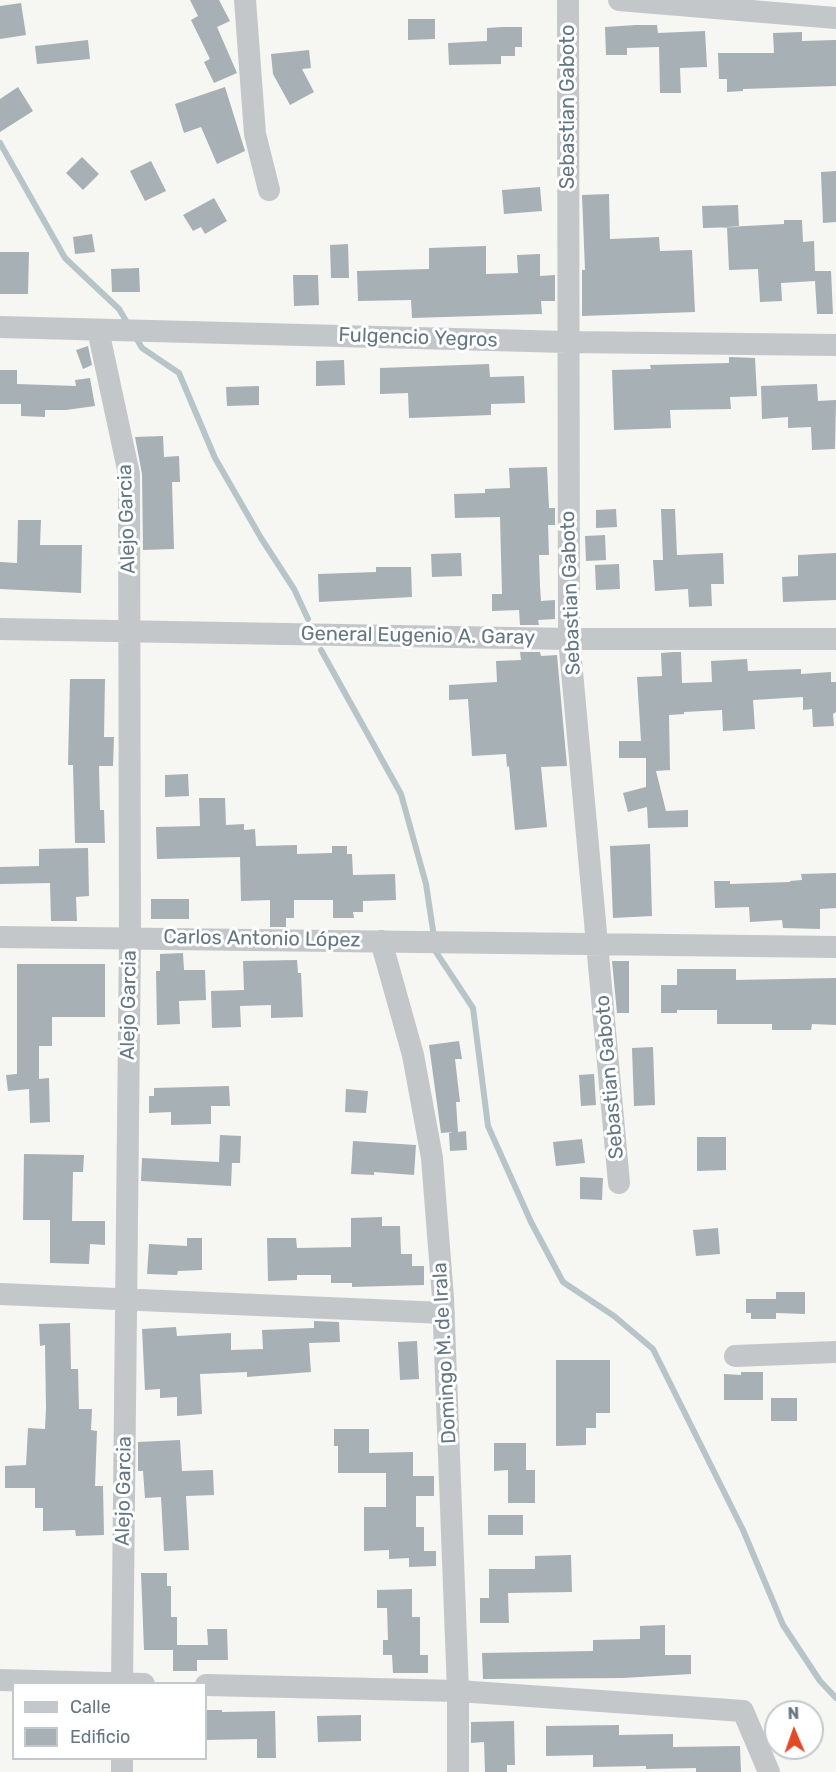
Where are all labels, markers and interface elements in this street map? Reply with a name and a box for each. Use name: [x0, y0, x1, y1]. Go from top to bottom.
street label: Sebastian Gaboto: [556, 25, 580, 189]
street label: Fulgencio Yegros: [338, 323, 498, 353]
street label: Alejo Garcia: [113, 464, 141, 574]
street label: Sebastian Gaboto: [556, 510, 586, 676]
street label: General Eugenio A. Garay: [301, 622, 535, 650]
street label: Carlos Antonio López: [163, 925, 361, 953]
street label: Alejo Garcia: [116, 950, 142, 1060]
street label: Sebastian Gaboto: [591, 994, 629, 1160]
street label: Domingo M. de Irala: [428, 1262, 462, 1444]
street label: Alejo Garcia: [111, 1436, 137, 1546]
legend: [12, 1682, 207, 1760]
text: Calle: [70, 1696, 111, 1718]
north arrow: [764, 1700, 824, 1760]
text: N: [787, 1704, 800, 1723]
text: Edificio: [70, 1726, 130, 1748]

